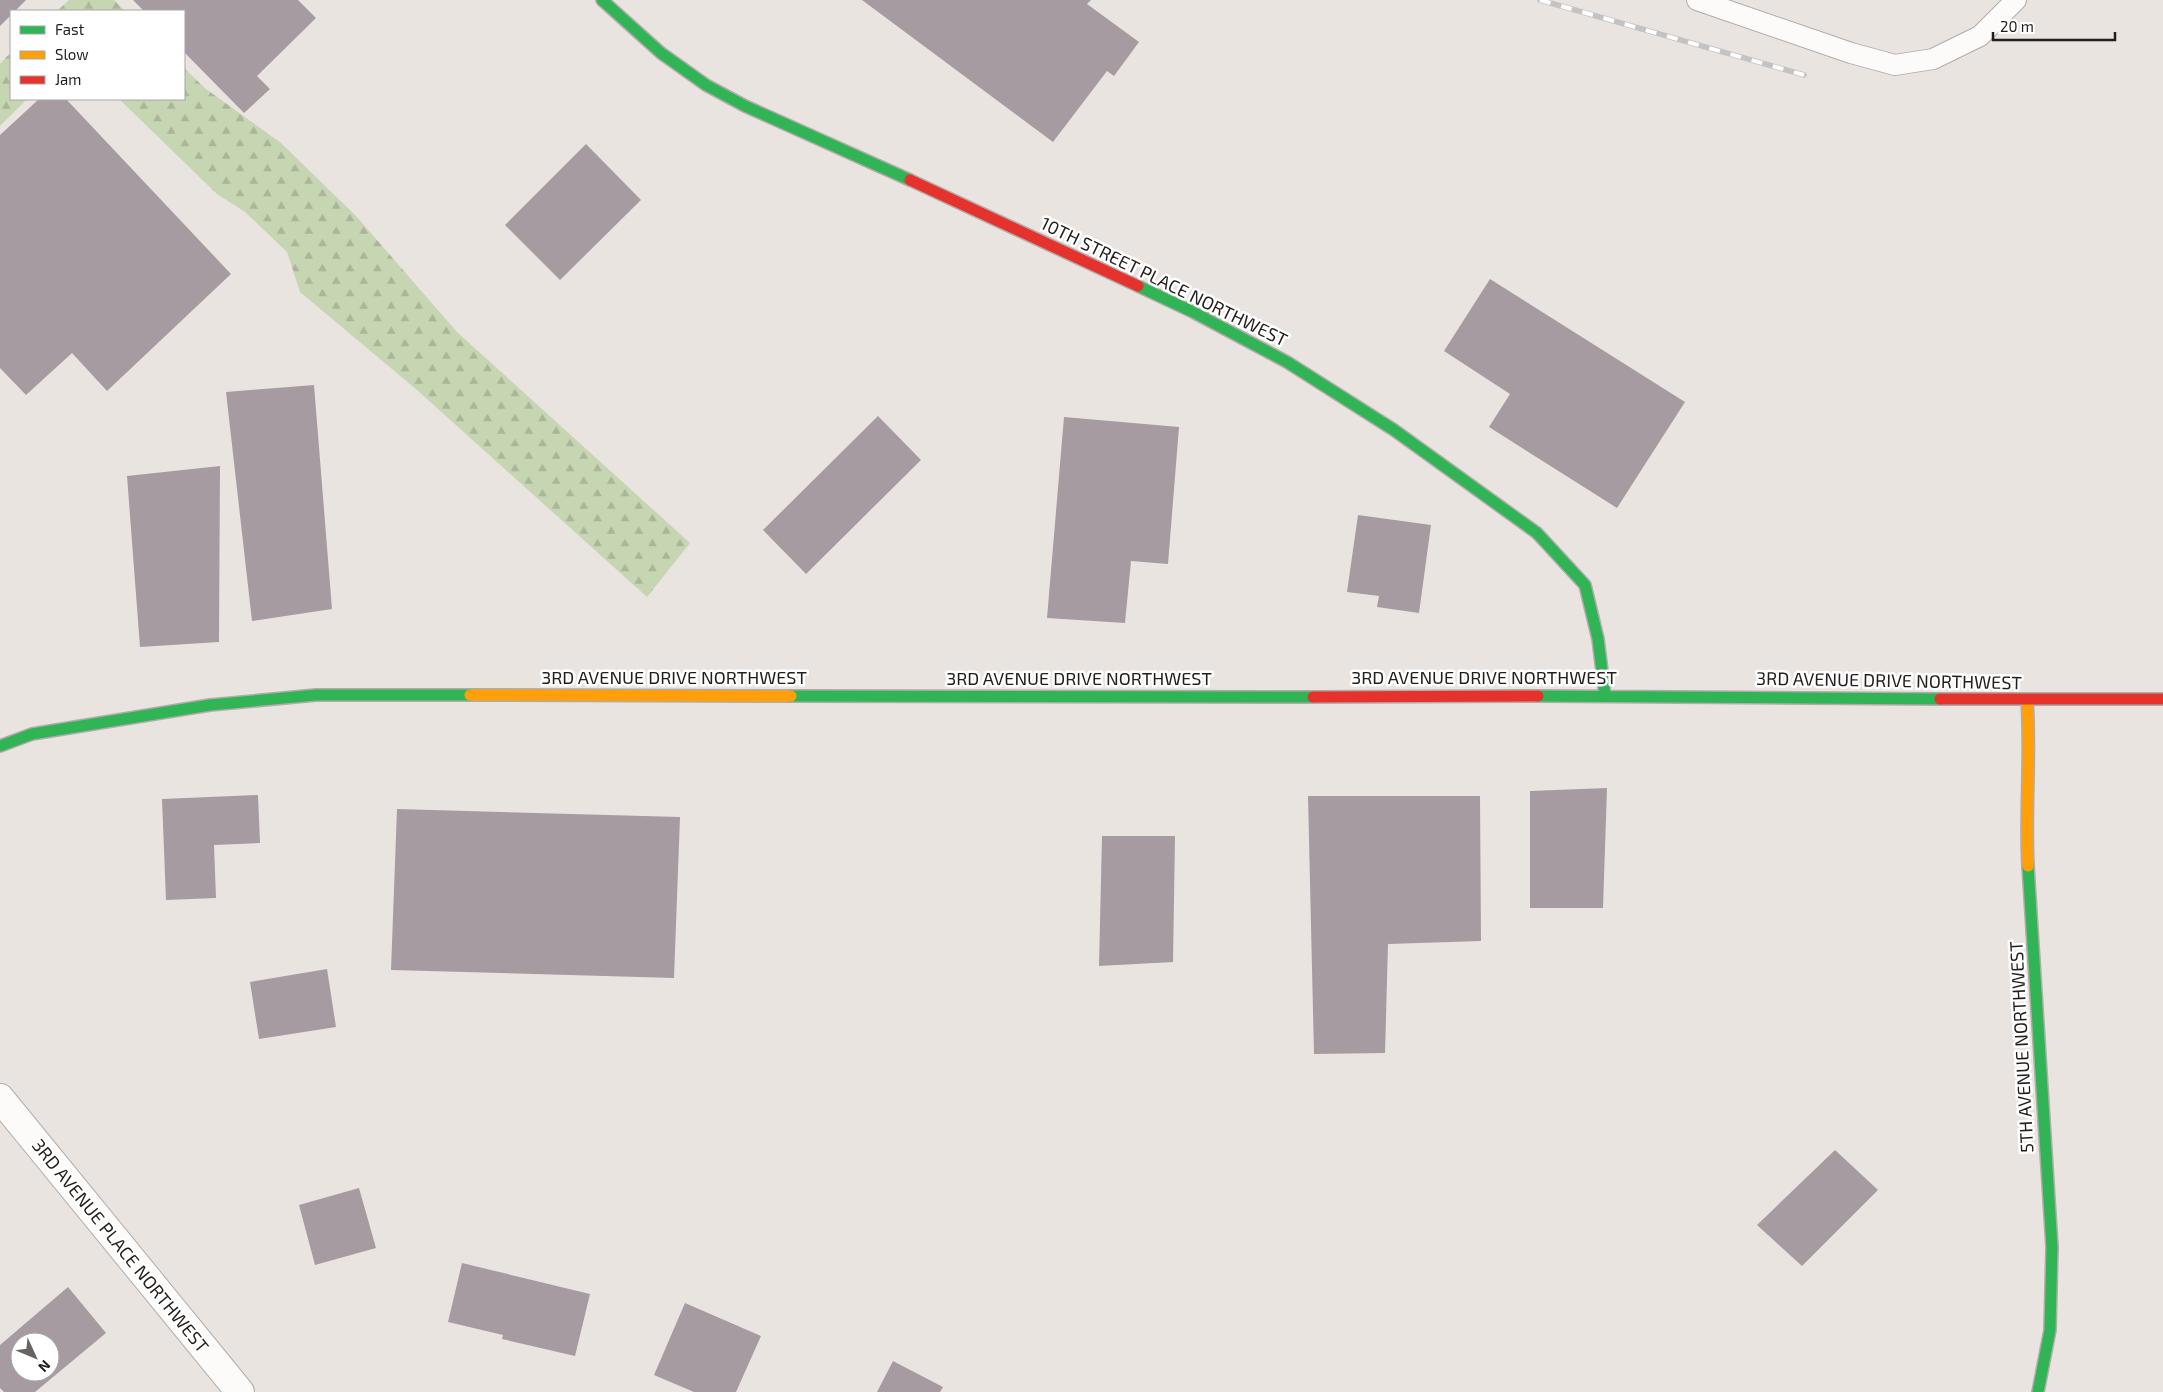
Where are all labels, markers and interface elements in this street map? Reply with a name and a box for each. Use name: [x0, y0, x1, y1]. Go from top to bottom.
legend: [10, 10, 185, 100]
scale bar: [1993, 10, 2116, 42]
text: 20 m: [2000, 17, 2034, 35]
text: Fast: [55, 20, 85, 38]
text: Slow: [55, 45, 89, 63]
text: Jam: [55, 70, 81, 88]
street label: 10TH STREET PLACE NORTHWEST: [1038, 212, 1292, 351]
street label: 3RD AVENUE DRIVE NORTHWEST: [541, 666, 807, 688]
street label: 3RD AVENUE DRIVE NORTHWEST: [1351, 666, 1617, 688]
street label: 3RD AVENUE DRIVE NORTHWEST: [946, 667, 1212, 689]
street label: 3RD AVENUE DRIVE NORTHWEST: [1756, 667, 2023, 693]
street label: 5TH AVENUE NORTHWEST: [2004, 940, 2038, 1153]
street label: 3RD AVENUE PLACE NORTHWEST: [28, 1134, 214, 1357]
north arrow: [10, 1332, 60, 1382]
text: N: [35, 1357, 54, 1376]

